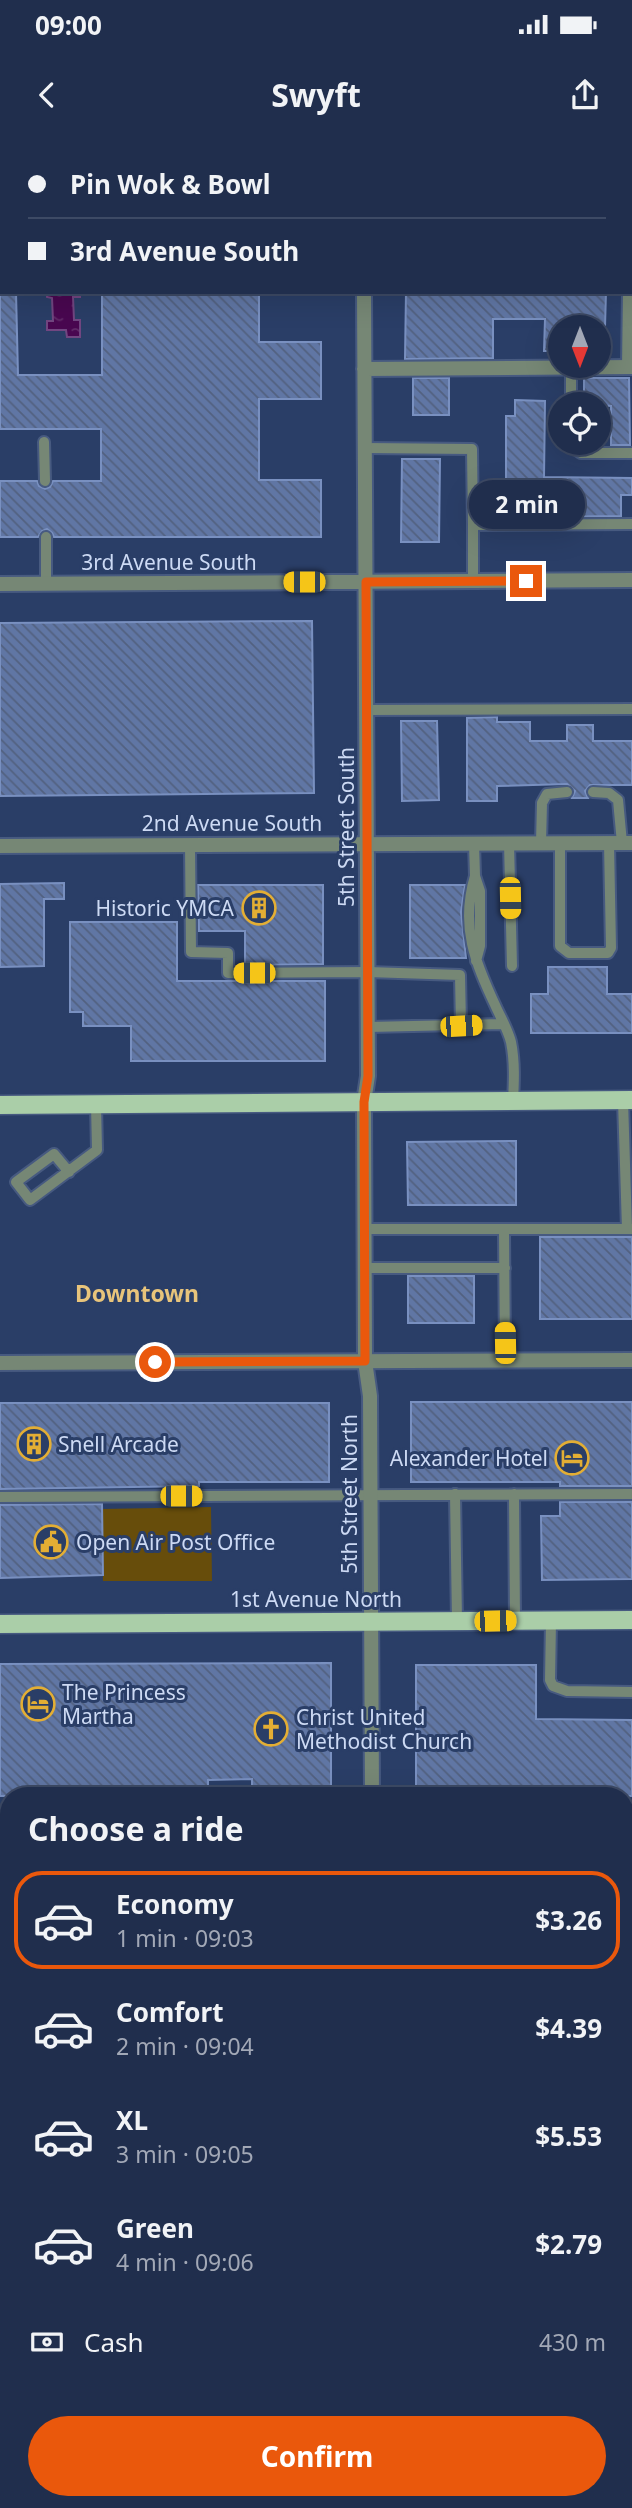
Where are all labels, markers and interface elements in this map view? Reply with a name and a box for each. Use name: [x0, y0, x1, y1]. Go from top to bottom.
text: 09:00: [35, 7, 102, 43]
text: Swyft: [271, 73, 361, 116]
icon: back: [28, 76, 66, 114]
icon: share: [566, 76, 604, 114]
text: Pin Wok & Bowl: [70, 166, 271, 202]
text: 3rd Avenue South: [70, 233, 299, 269]
north arrow: [548, 315, 611, 378]
map controls: [548, 315, 611, 455]
button: locate: [548, 392, 611, 455]
callout: 2 min: [468, 480, 584, 528]
text: 2 min: [495, 488, 559, 520]
street label: 3rd Avenue South: [81, 548, 257, 576]
route end: [510, 565, 542, 597]
car: [284, 572, 326, 593]
street label: 5th Street South: [332, 747, 360, 907]
street label: 2nd Avenue South: [142, 809, 322, 837]
car: [500, 877, 521, 919]
building icon: Historic YMCA: [240, 889, 278, 927]
place label: Historic YMCA: [95, 894, 235, 922]
car: [234, 963, 276, 984]
car: [440, 1014, 483, 1038]
district label: Downtown: [75, 1277, 199, 1309]
car: [495, 1322, 516, 1364]
route start: [139, 1346, 171, 1378]
street label: 5th Street North: [335, 1414, 363, 1574]
building icon: Snell Arcade: [15, 1425, 53, 1463]
place label: Snell Arcade: [58, 1430, 179, 1458]
hotel icon: Alexander Hotel: [553, 1439, 591, 1477]
place label: Alexander Hotel: [390, 1444, 548, 1472]
car: [161, 1486, 203, 1507]
public building icon: Open Air Post Office: [32, 1523, 70, 1561]
place label: Open Air Post Office: [76, 1528, 275, 1556]
street label: 1st Avenue North: [230, 1585, 402, 1613]
car: [474, 1610, 517, 1632]
place label: The Princess Martha: [62, 1678, 186, 1730]
hotel icon: The Princess Martha: [19, 1685, 57, 1723]
place label: Christ United Methodist Church: [296, 1703, 472, 1755]
church icon: Christ United Methodist Church: [252, 1710, 290, 1748]
text: Choose a ride: [28, 1807, 244, 1850]
text: Economy: [116, 1886, 234, 1922]
icon: car: [32, 1889, 95, 1952]
text: $3.26: [535, 1902, 602, 1938]
text: 1 min · 09:03: [116, 1922, 254, 1954]
text: Comfort: [116, 1994, 224, 2030]
icon: car: [32, 1997, 95, 2060]
text: $4.39: [535, 2010, 602, 2046]
text: 2 min · 09:04: [116, 2030, 254, 2062]
text: XL: [116, 2102, 148, 2138]
icon: car: [32, 2105, 95, 2168]
text: $5.53: [535, 2118, 602, 2154]
text: 3 min · 09:05: [116, 2138, 254, 2170]
text: Green: [116, 2210, 194, 2246]
icon: car: [32, 2213, 95, 2276]
text: $2.79: [535, 2226, 602, 2262]
text: 4 min · 09:06: [116, 2246, 254, 2278]
icon: cash: [28, 2323, 66, 2361]
text: Cash: [84, 2324, 144, 2360]
text: 430 m: [539, 2326, 606, 2358]
button: Confirm: [28, 2416, 606, 2496]

